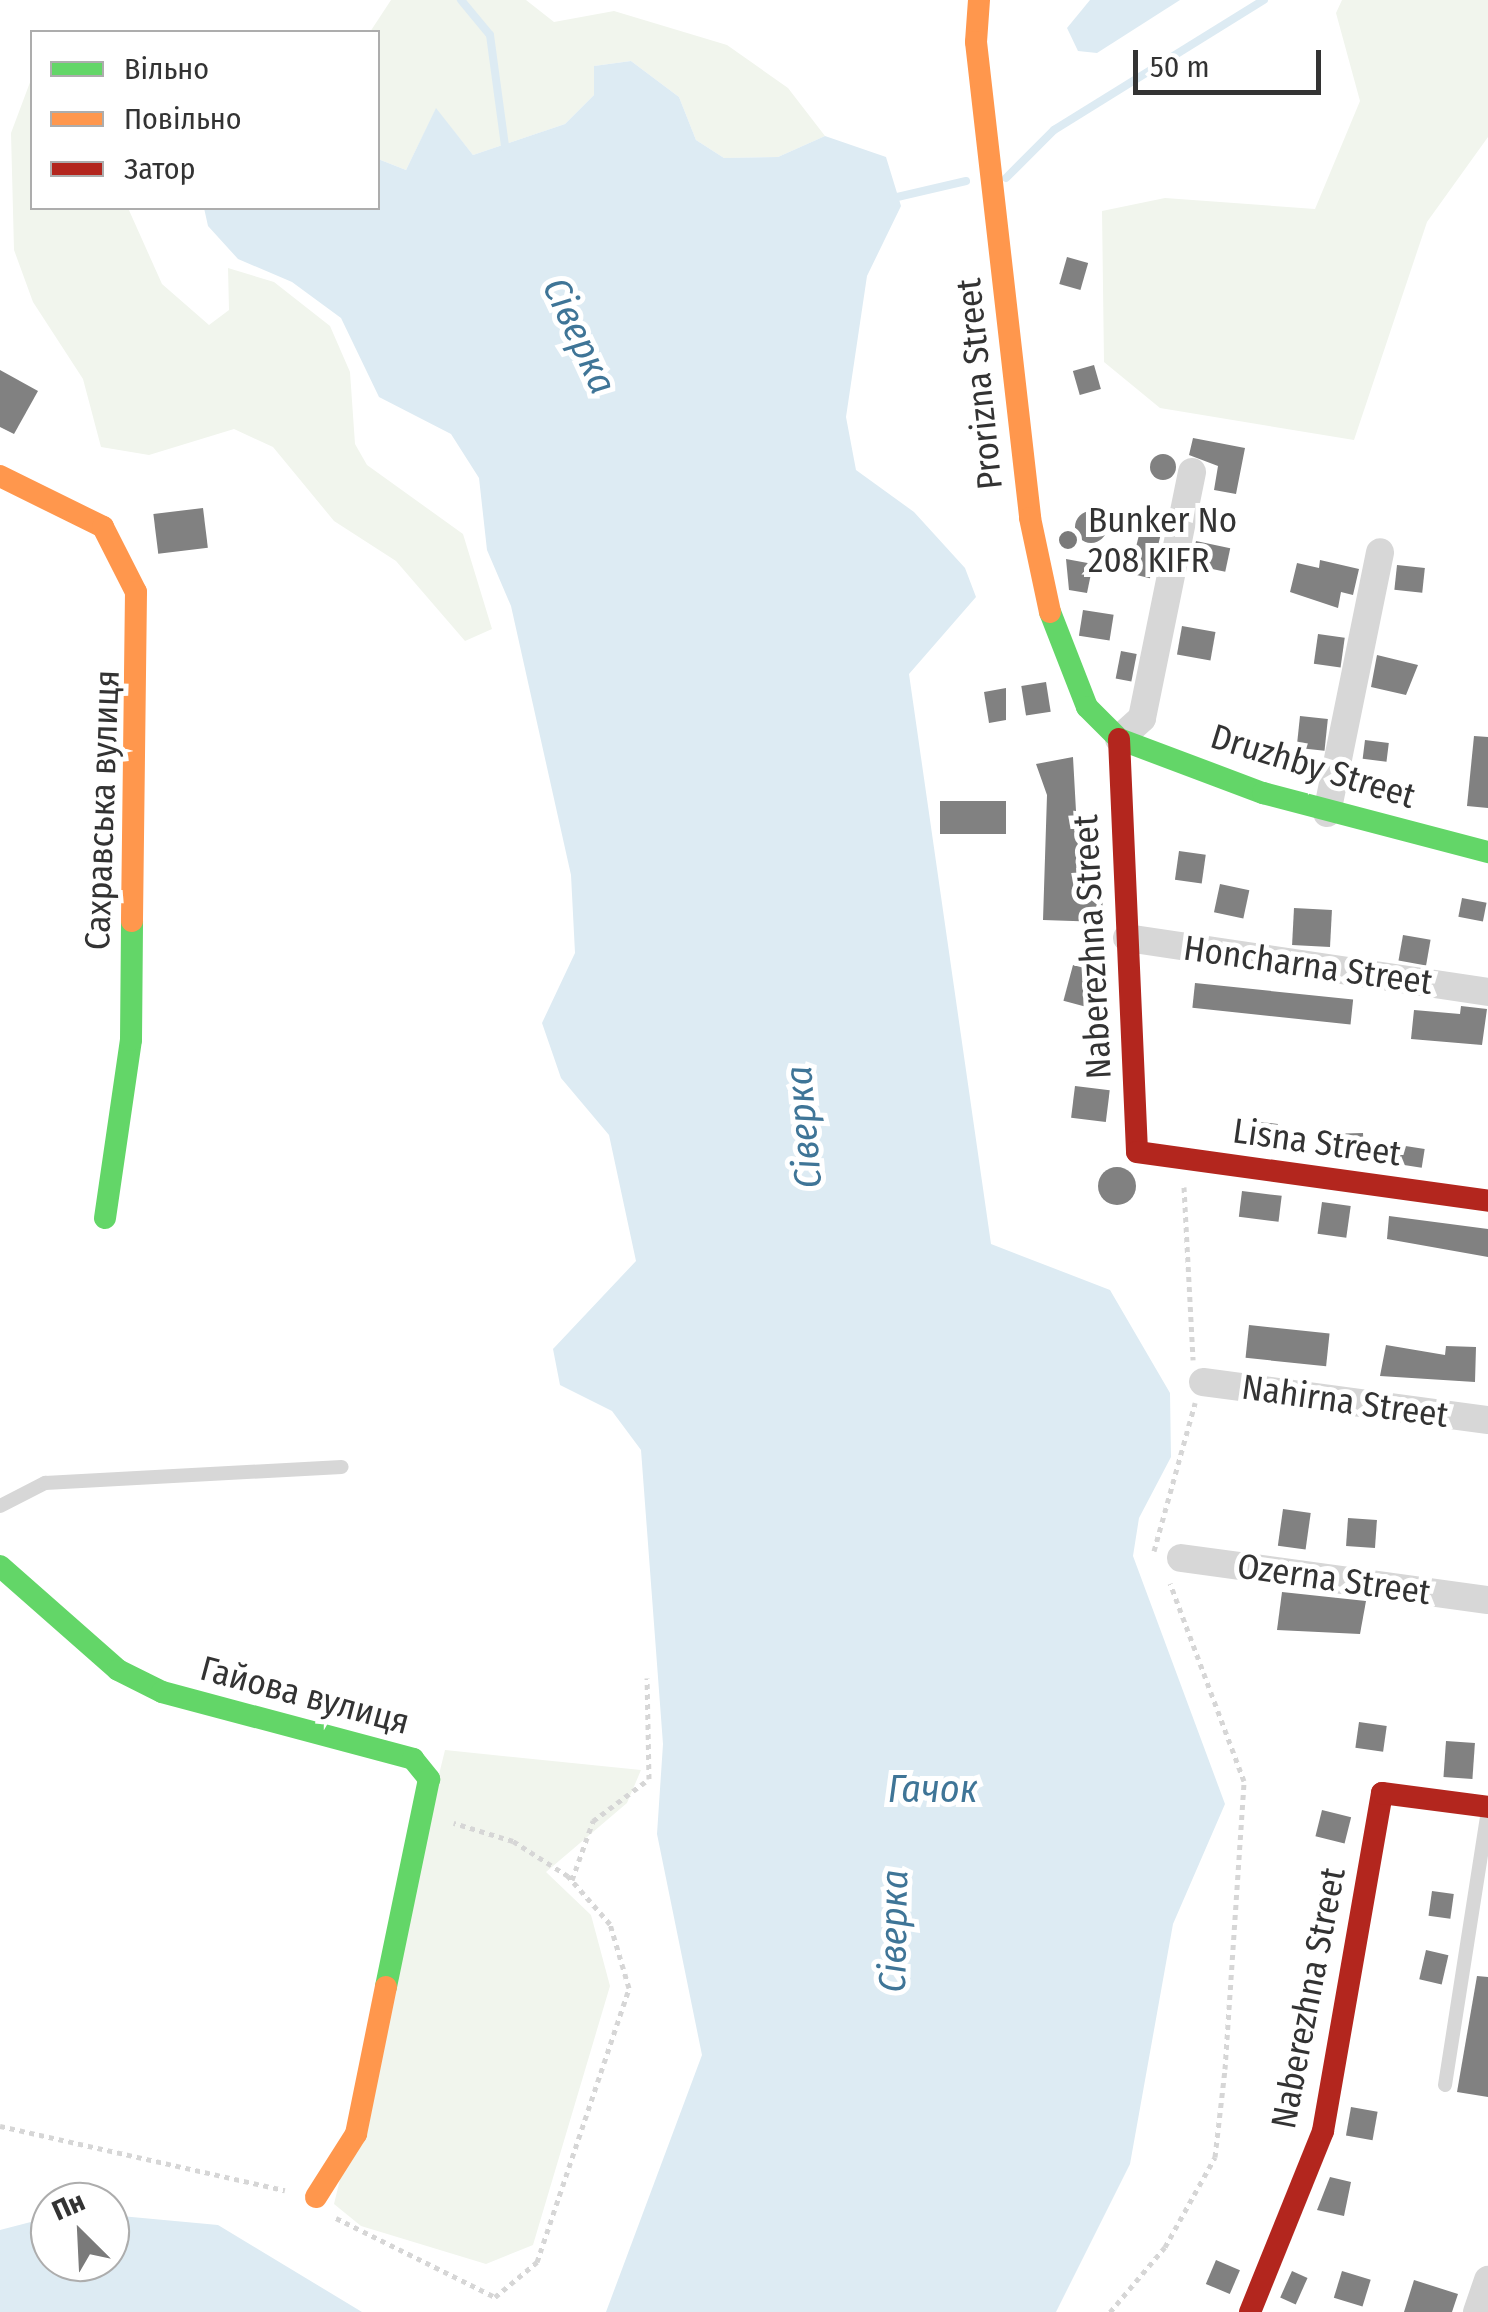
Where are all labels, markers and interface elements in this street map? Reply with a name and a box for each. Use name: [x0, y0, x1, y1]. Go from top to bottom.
legend: [30, 30, 380, 210]
scale bar: [1138, 30, 1326, 92]
text: 50 m: [1150, 49, 1210, 85]
text: Вільно: [124, 51, 209, 87]
text: Повільно: [124, 101, 242, 137]
text: Затор: [124, 151, 196, 187]
water label: Сіверка: [532, 271, 626, 401]
street label: Prorizna Street: [947, 276, 1011, 492]
place label: Bunker No 208 KIFR: [1088, 499, 1237, 581]
marker: Bunker No 208 KIFR: [1057, 529, 1079, 551]
street label: Сахравська вулиця: [76, 669, 128, 951]
street label: Druzhby Street: [1206, 715, 1420, 817]
street label: Naberezhna Street: [1064, 814, 1120, 1080]
street label: Honcharna Street: [1181, 927, 1435, 1003]
water label: Сіверка: [776, 1064, 832, 1190]
street label: Lisna Street: [1230, 1109, 1404, 1175]
street label: Nahirna Street: [1239, 1366, 1451, 1436]
street label: Ozerna Street: [1235, 1545, 1433, 1613]
street label: Гайова вулиця: [196, 1647, 414, 1743]
water label: Гачок: [888, 1767, 978, 1813]
street label: Naberezhna Street: [1262, 1864, 1354, 2132]
water label: Сіверка: [870, 1869, 918, 1993]
north arrow: [30, 2182, 130, 2282]
text: Пн: [47, 2184, 90, 2227]

